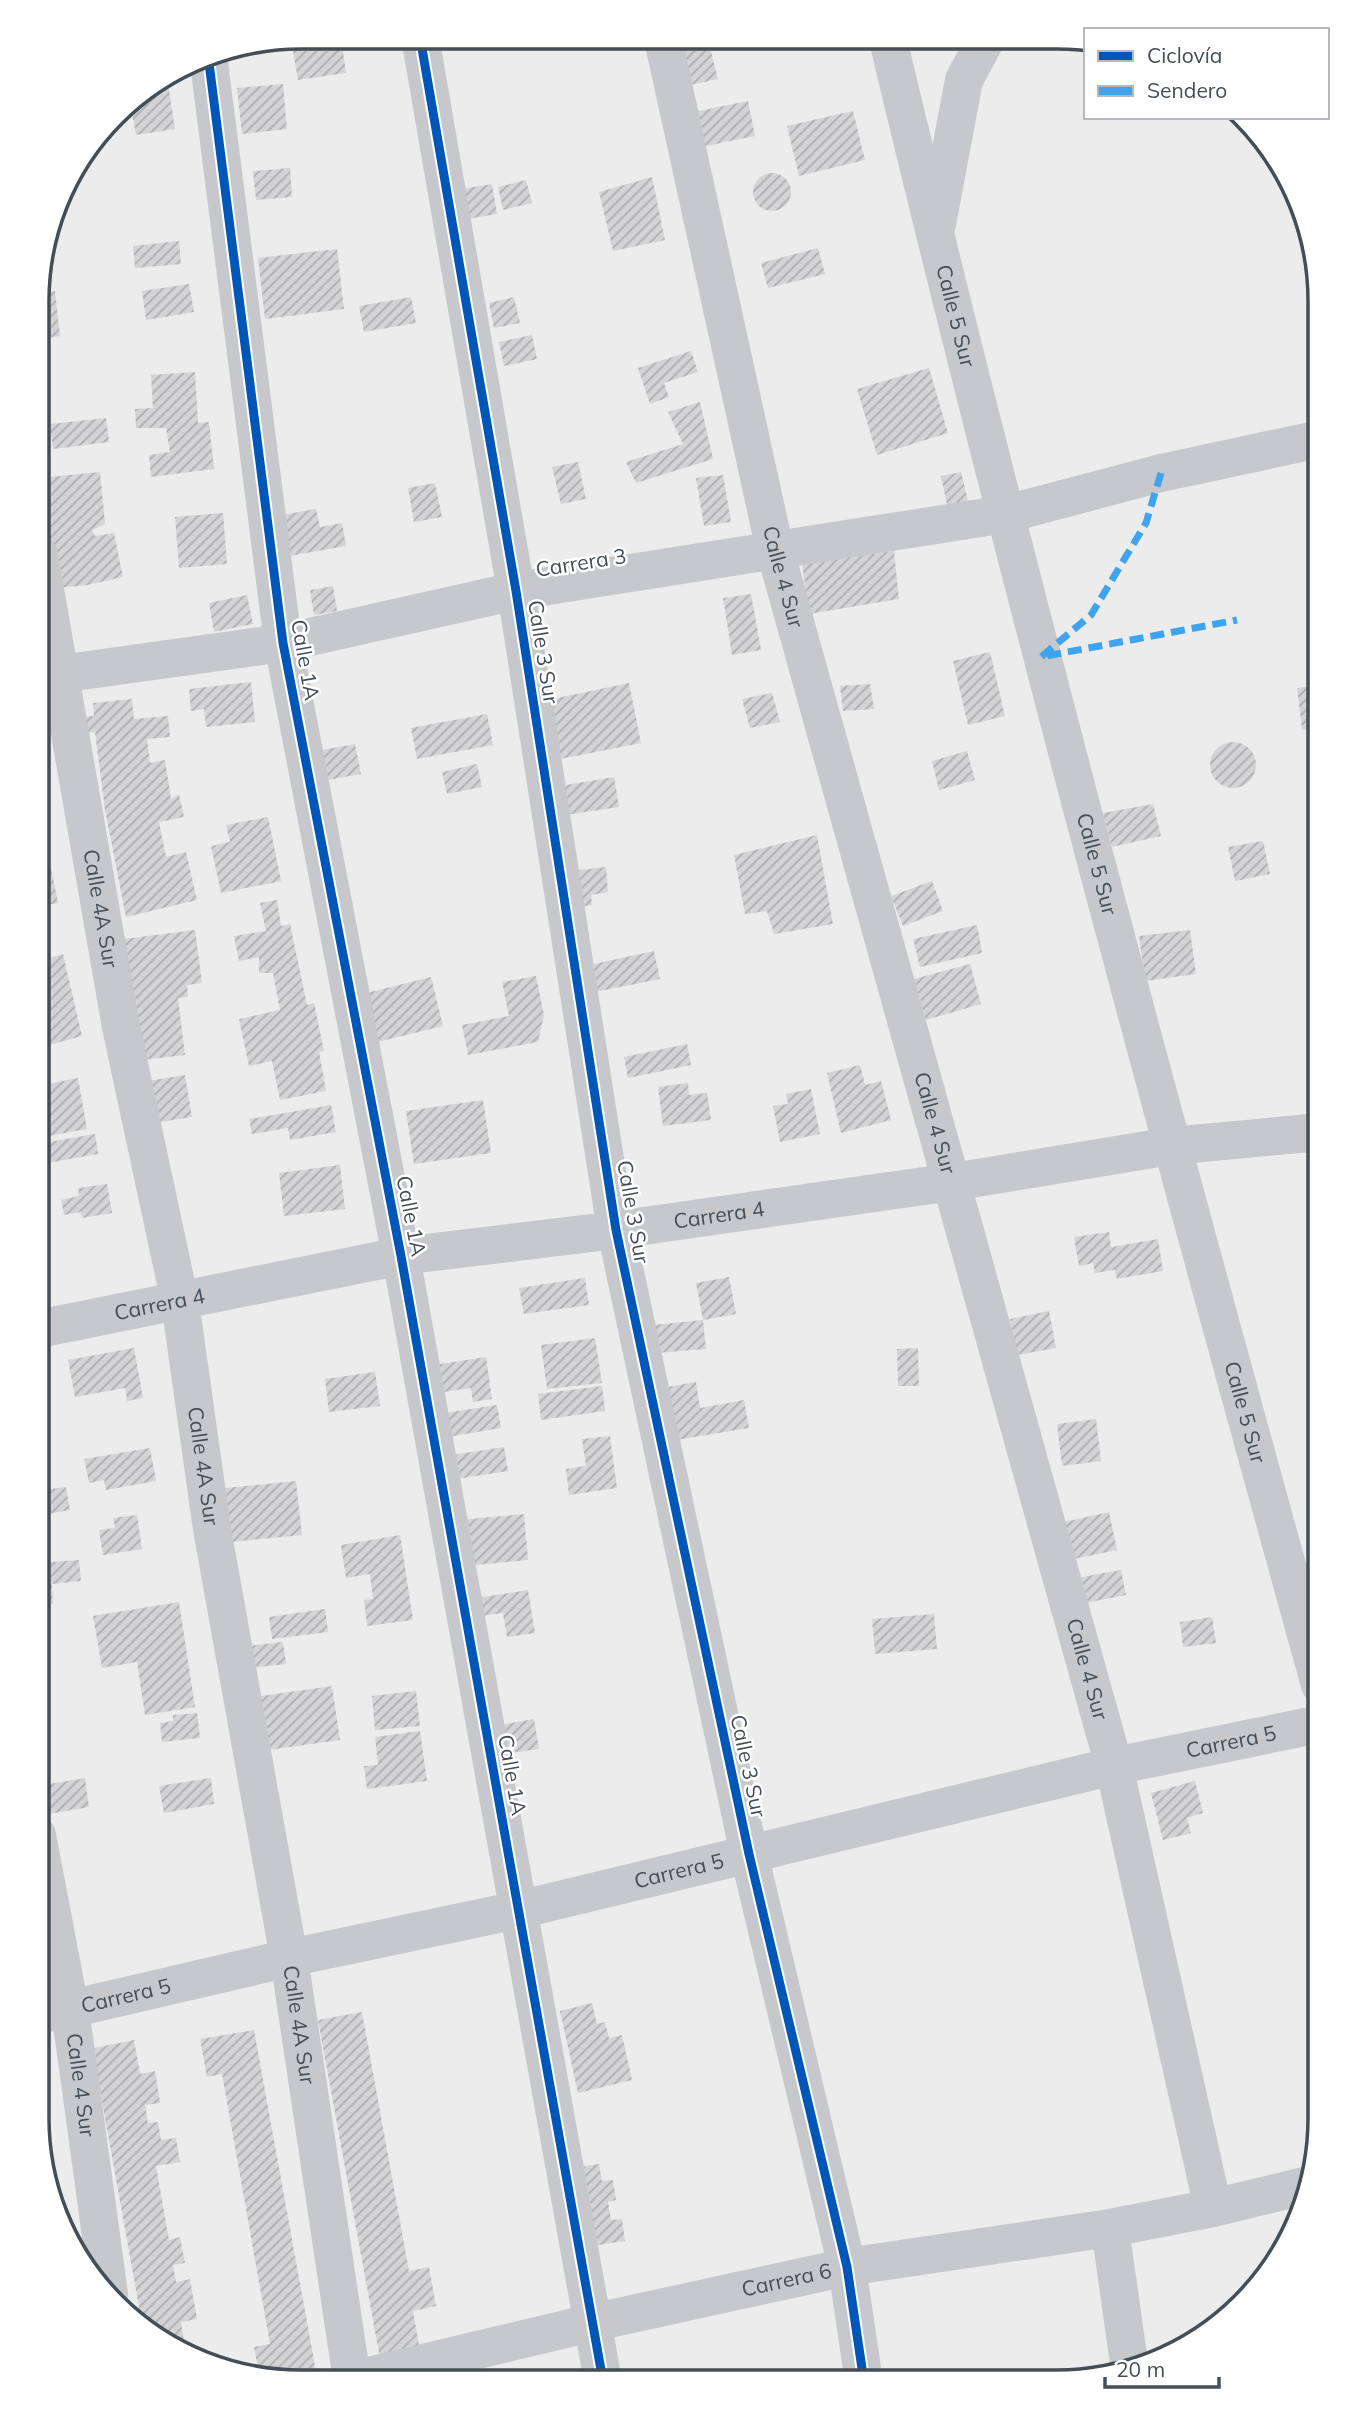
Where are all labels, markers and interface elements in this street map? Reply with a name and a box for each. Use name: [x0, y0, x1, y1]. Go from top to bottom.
legend: [1084, 28, 1329, 119]
text: Ciclovía: [1147, 42, 1222, 68]
text: Sendero: [1147, 77, 1227, 103]
street label: Calle 5 Sur: [931, 262, 982, 370]
street label: Calle 4 Sur: [758, 523, 810, 631]
street label: Carrera 3: [534, 542, 628, 582]
street label: Calle 3 Sur: [523, 598, 565, 706]
street label: Calle 1A: [286, 617, 326, 703]
street label: Calle 5 Sur: [1072, 810, 1124, 918]
street label: Calle 4A Sur: [78, 847, 125, 970]
street label: Calle 4 Sur: [909, 1069, 962, 1177]
street label: Calle 3 Sur: [612, 1158, 656, 1266]
street label: Calle 1A: [391, 1173, 433, 1259]
street label: Carrera 4: [672, 1195, 766, 1234]
street label: Carrera 4: [112, 1282, 207, 1325]
street label: Calle 5 Sur: [1219, 1358, 1272, 1466]
street label: Calle 4A Sur: [183, 1405, 225, 1527]
street label: Calle 4 Sur: [1061, 1615, 1115, 1723]
street label: Calle 3 Sur: [725, 1712, 773, 1820]
street label: Carrera 5: [1183, 1719, 1278, 1763]
street label: Calle 1A: [493, 1732, 533, 1818]
street label: Carrera 5: [631, 1847, 726, 1894]
street label: Calle 4A Sur: [278, 1963, 322, 2086]
street label: Carrera 5: [78, 1972, 173, 2018]
street label: Calle 4 Sur: [61, 2032, 101, 2139]
street label: Carrera 6: [739, 2257, 834, 2302]
scale bar: [1105, 2346, 1219, 2390]
text: 20 m: [1116, 2356, 1165, 2382]

